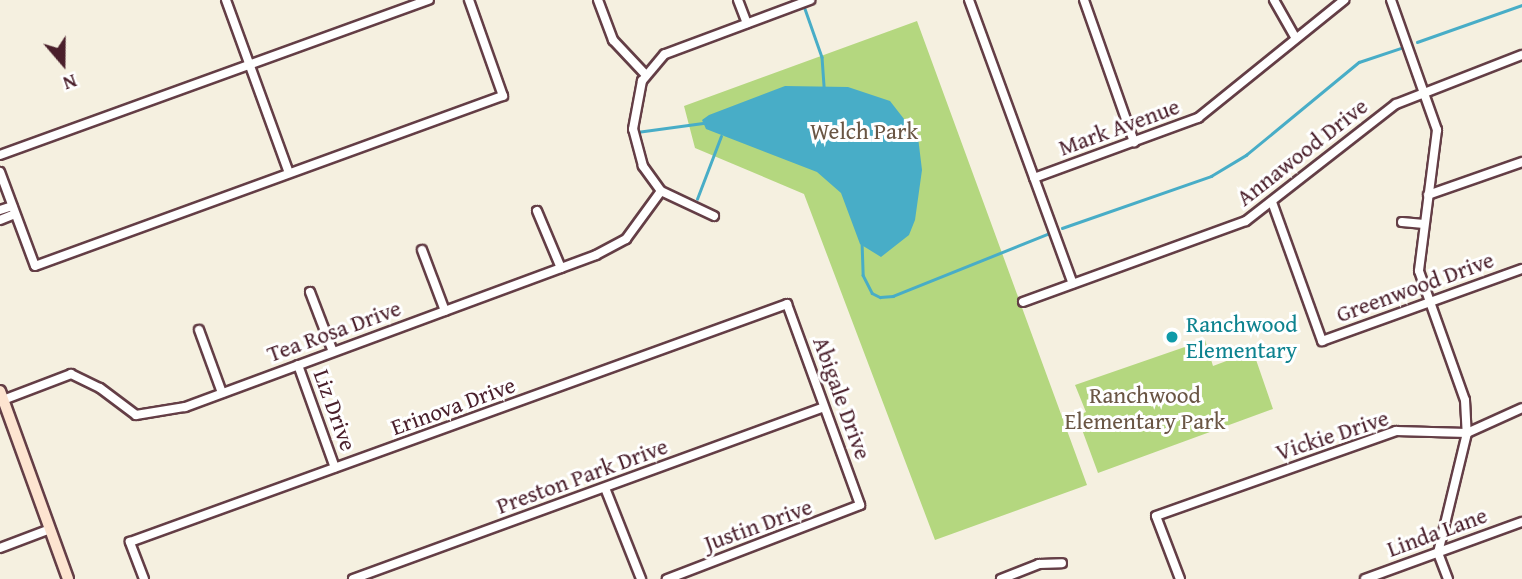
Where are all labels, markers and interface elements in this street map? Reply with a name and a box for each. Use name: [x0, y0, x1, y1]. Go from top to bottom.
north arrow: [28, 28, 98, 98]
text: N: [59, 67, 81, 98]
street label: Mark Avenue: [1055, 92, 1183, 162]
street label: Annawood Drive: [1231, 92, 1373, 212]
park label: Welch Park: [810, 117, 918, 145]
street label: Greenwood Drive: [1332, 246, 1498, 328]
street label: Tea Rosa Drive: [263, 294, 405, 368]
place label: Ranchwood Elementary: [1186, 310, 1298, 364]
marker: Ranchwood Elementary: [1164, 329, 1180, 345]
street label: Abigale Drive: [807, 333, 877, 463]
street label: Liz Drive: [308, 366, 362, 454]
street label: Erinova Drive: [387, 371, 519, 441]
park label: Ranchwood Elementary Park: [1065, 381, 1225, 435]
street label: Vickie Drive: [1272, 404, 1392, 466]
street label: Preston Park Drive: [493, 432, 671, 520]
street label: Justin Drive: [700, 493, 816, 557]
street label: Linda Lane: [1383, 501, 1491, 563]

